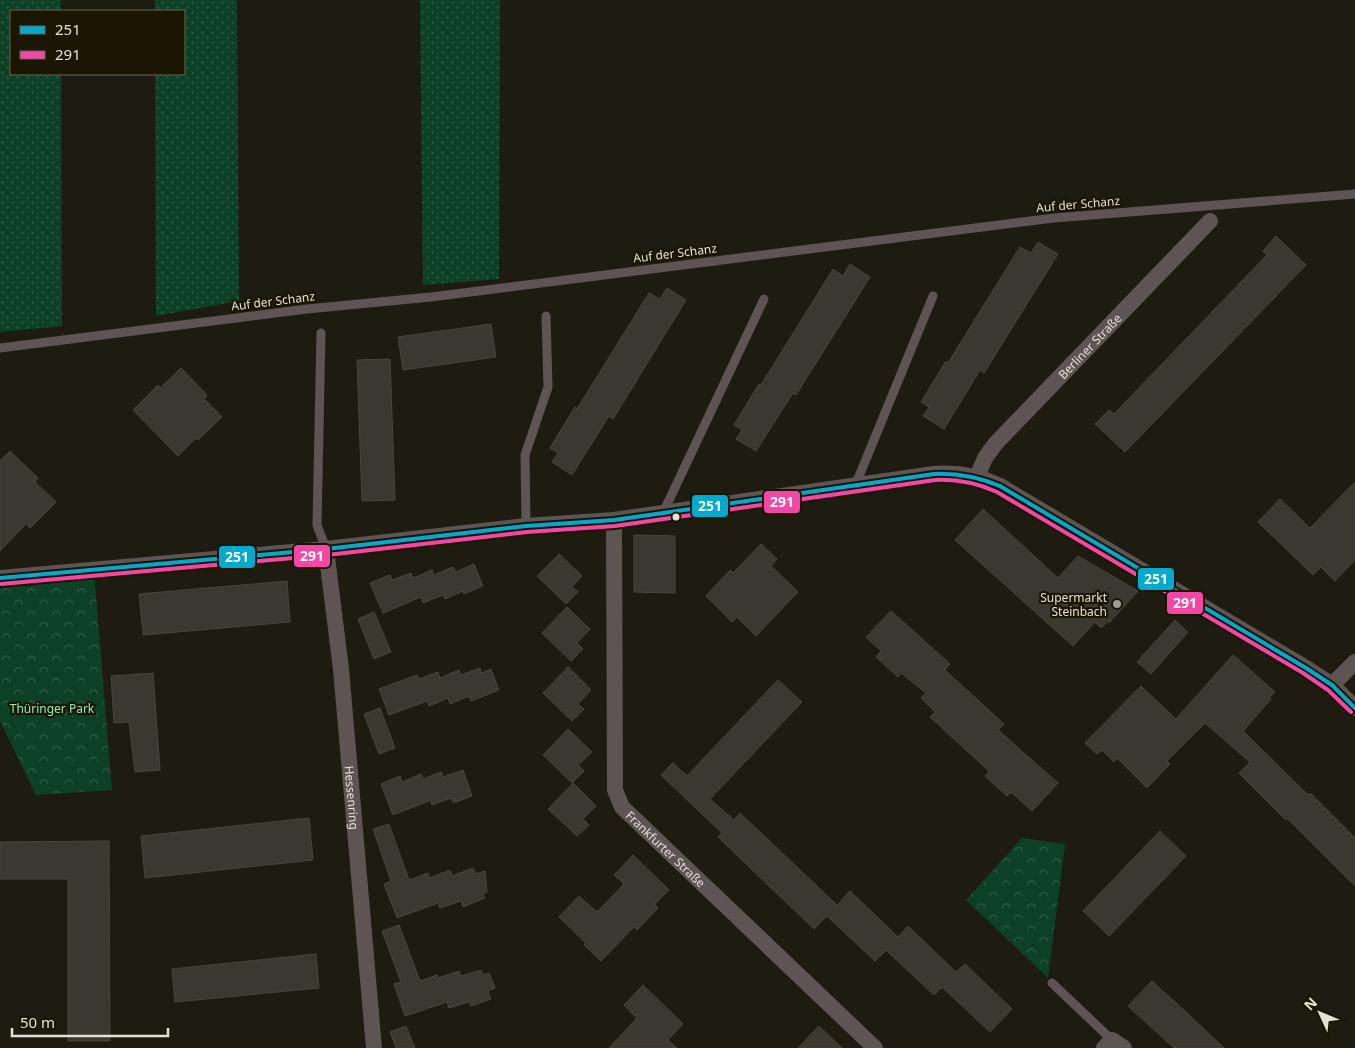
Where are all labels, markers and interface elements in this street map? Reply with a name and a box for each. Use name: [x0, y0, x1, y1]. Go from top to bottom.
legend: [10, 10, 185, 75]
text: 251: [55, 19, 81, 39]
text: 291: [55, 44, 81, 64]
street label: Auf der Schanz: [1035, 192, 1121, 216]
street label: Auf der Schanz: [632, 239, 718, 267]
street label: Auf der Schanz: [230, 287, 316, 315]
street label: Berliner Straße: [1054, 309, 1125, 382]
line badge: 291: [763, 490, 801, 514]
text: 291: [770, 492, 794, 511]
line badge: 251: [691, 494, 729, 518]
text: 251: [698, 496, 722, 515]
unlabelled marker: [671, 512, 681, 522]
line badge: 291: [293, 544, 331, 568]
line badge: 251: [218, 545, 256, 569]
text: 291: [300, 546, 324, 565]
text: 251: [225, 547, 249, 566]
line badge: 251: [1137, 567, 1175, 591]
text: 251: [1144, 569, 1168, 588]
place label: Supermarkt Steinbach: [1040, 589, 1108, 620]
line badge: 291: [1166, 591, 1204, 615]
text: 291: [1173, 593, 1197, 612]
marker: Supermarkt Steinbach: [1111, 598, 1123, 610]
park label: Thüringer Park: [10, 700, 95, 717]
street label: Hessenring: [341, 765, 363, 830]
street label: Frankfurter Straße: [622, 807, 710, 891]
north arrow: [1295, 988, 1345, 1038]
text: N: [1299, 993, 1321, 1014]
scale bar: [12, 1006, 169, 1038]
text: 50 m: [20, 1012, 55, 1032]

